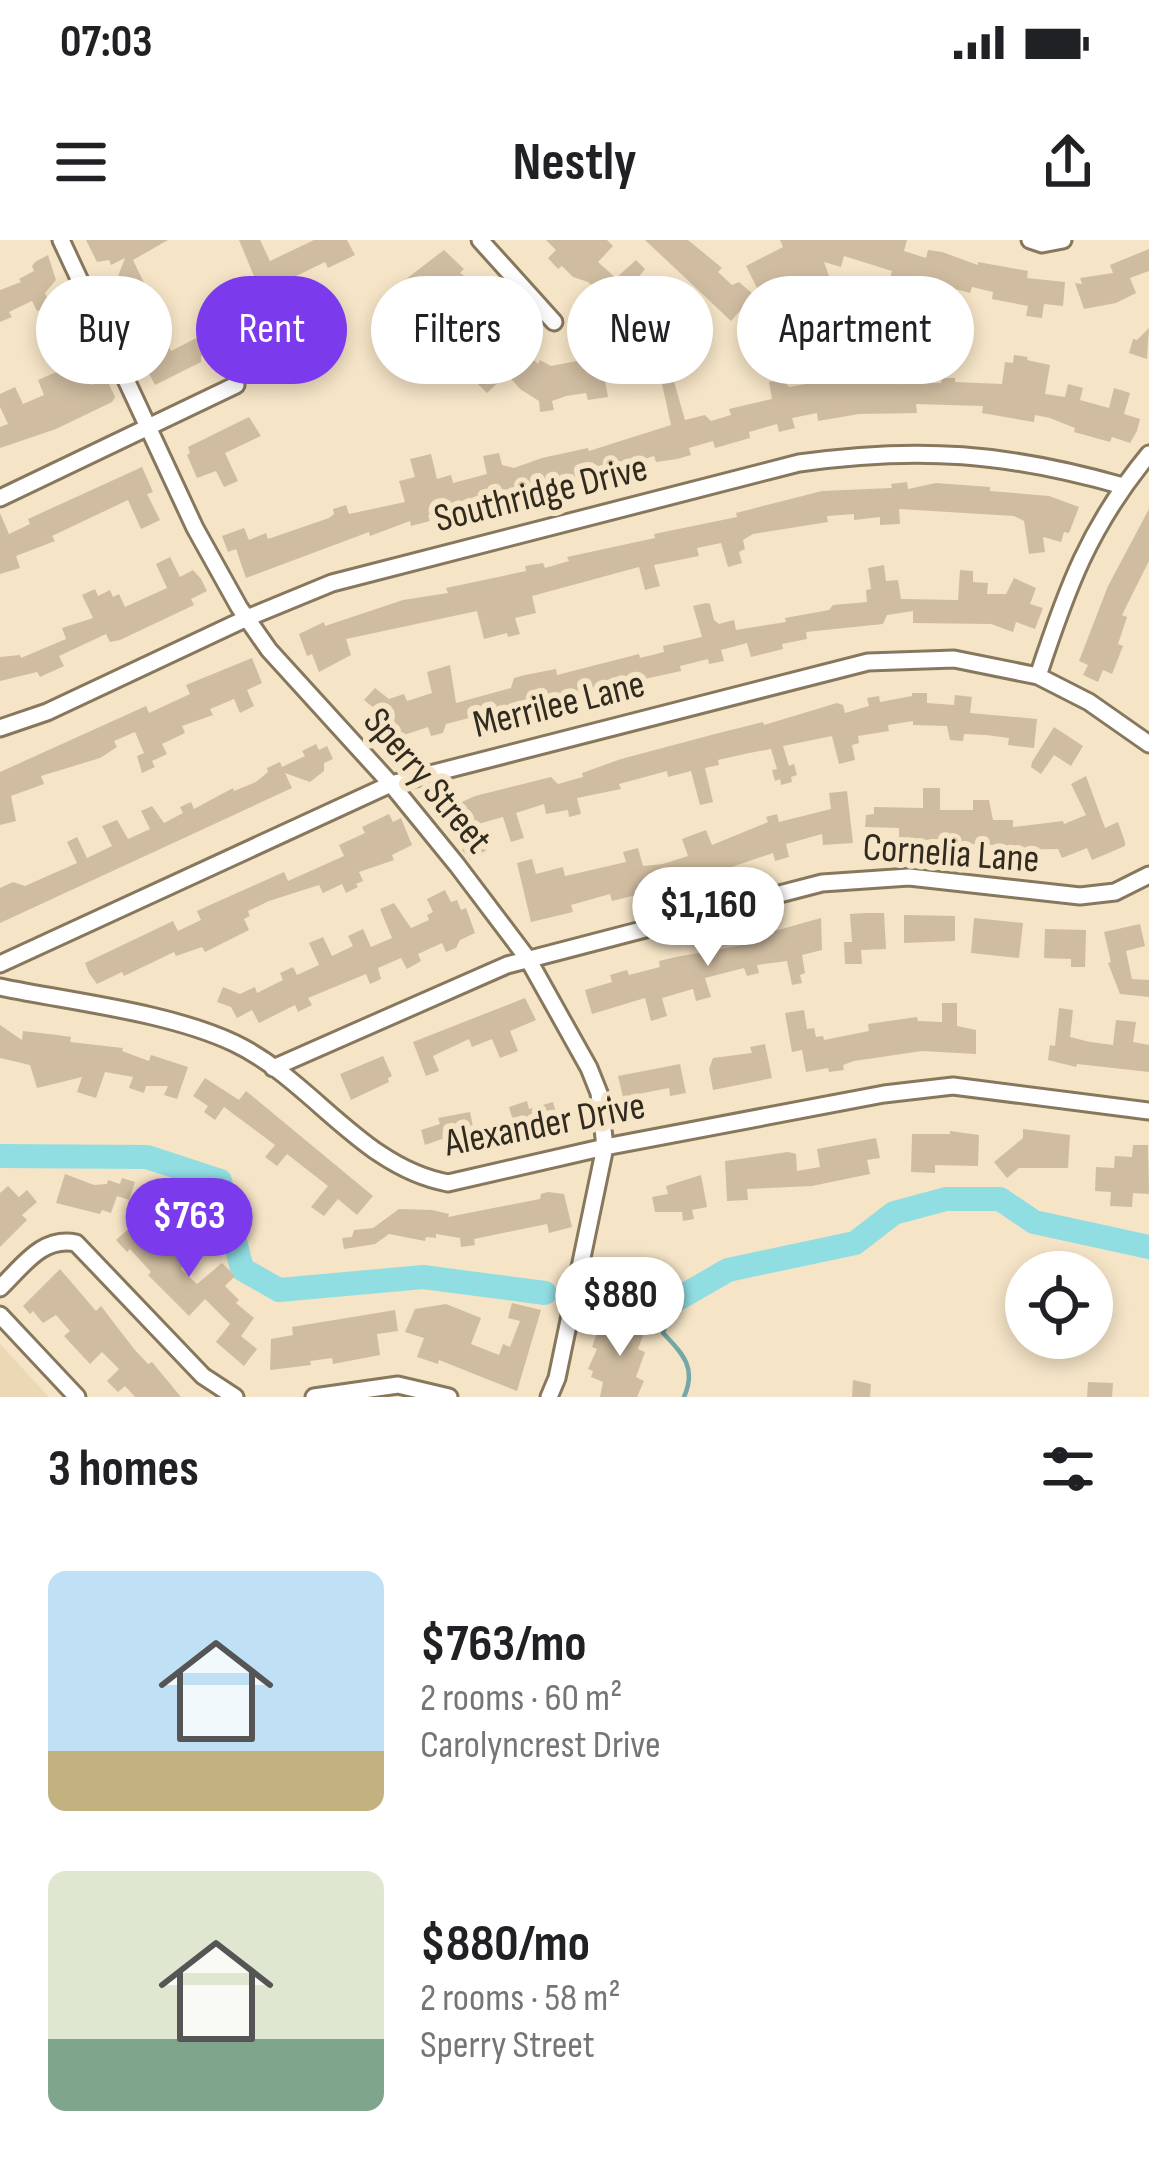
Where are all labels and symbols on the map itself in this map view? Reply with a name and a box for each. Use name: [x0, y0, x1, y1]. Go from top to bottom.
street label: Southridge Drive: [430, 445, 652, 543]
street label: Merrilee Lane: [468, 661, 650, 749]
street label: Sperry Street: [353, 699, 501, 863]
street label: Cornelia Lane: [861, 824, 1041, 884]
pin: $1,160: [610, 867, 806, 969]
street label: Alexander Drive: [440, 1083, 649, 1168]
pin: $763: [118, 1178, 260, 1280]
pin: $880: [549, 1257, 691, 1359]

